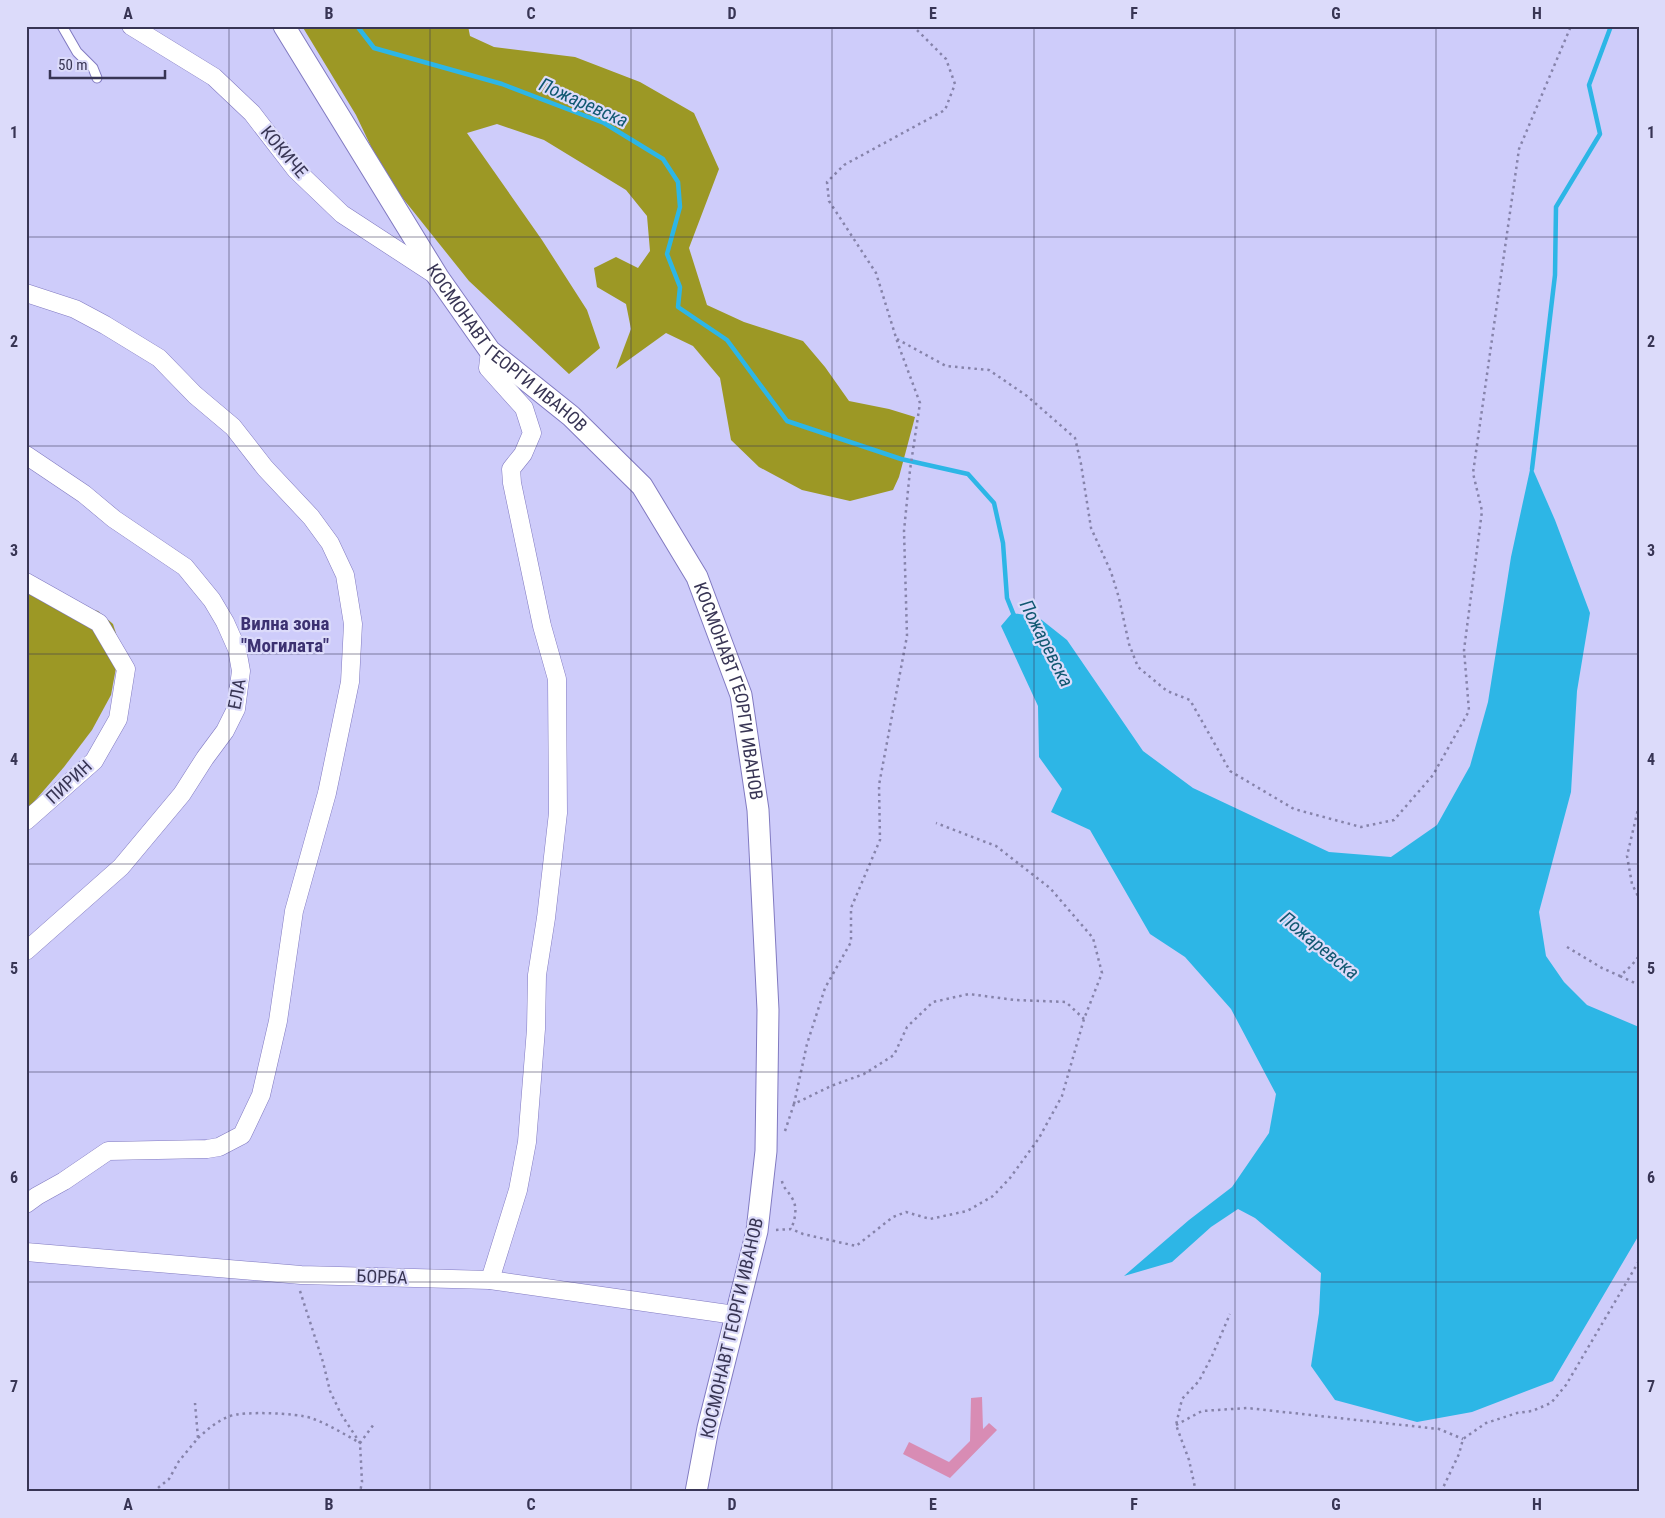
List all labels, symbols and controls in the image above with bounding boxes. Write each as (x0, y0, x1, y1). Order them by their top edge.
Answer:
text: A (123, 4, 133, 23)
text: B (325, 4, 334, 23)
text: C (526, 4, 536, 23)
text: D (727, 4, 737, 23)
text: E (929, 4, 937, 23)
text: F (1130, 4, 1138, 23)
text: G (1331, 4, 1341, 23)
text: H (1532, 4, 1542, 23)
scale bar (50, 48, 165, 80)
text: 50 m (58, 56, 88, 74)
water label: Пожаревска (536, 73, 632, 132)
street label: КОКИЧЕ (257, 121, 312, 182)
text: 1 (10, 123, 18, 142)
text: 1 (1647, 123, 1655, 142)
street label: КОСМОНАВТ ГЕОРГИ ИВАНОВ (423, 260, 592, 436)
text: 2 (10, 332, 18, 351)
text: 2 (1647, 332, 1655, 351)
text: 3 (10, 541, 18, 560)
text: 3 (1647, 541, 1655, 560)
street label: КОСМОНАВТ ГЕОРГИ ИВАНОВ (690, 579, 767, 801)
water label: Пожаревска (1015, 596, 1078, 691)
district label: Вилна зона "Могилата" (241, 612, 330, 657)
street label: ЕЛА (223, 676, 250, 711)
text: 4 (10, 750, 18, 769)
text: 4 (1647, 750, 1655, 769)
street label: ПИРИН (42, 755, 96, 808)
water label: Пожаревска (1276, 907, 1364, 984)
text: 5 (10, 959, 18, 978)
text: 5 (1647, 959, 1655, 978)
text: 6 (10, 1168, 18, 1187)
text: 6 (1647, 1168, 1655, 1187)
street label: КОСМОНАВТ ГЕОРГИ ИВАНОВ (696, 1216, 767, 1440)
street label: БОРБА (356, 1265, 408, 1288)
text: 7 (10, 1377, 18, 1396)
text: 7 (1647, 1377, 1655, 1396)
text: A (123, 1495, 133, 1514)
text: B (325, 1495, 334, 1514)
text: C (526, 1495, 536, 1514)
text: D (727, 1495, 737, 1514)
text: E (929, 1495, 937, 1514)
text: F (1130, 1495, 1138, 1514)
text: G (1331, 1495, 1341, 1514)
text: H (1532, 1495, 1542, 1514)

